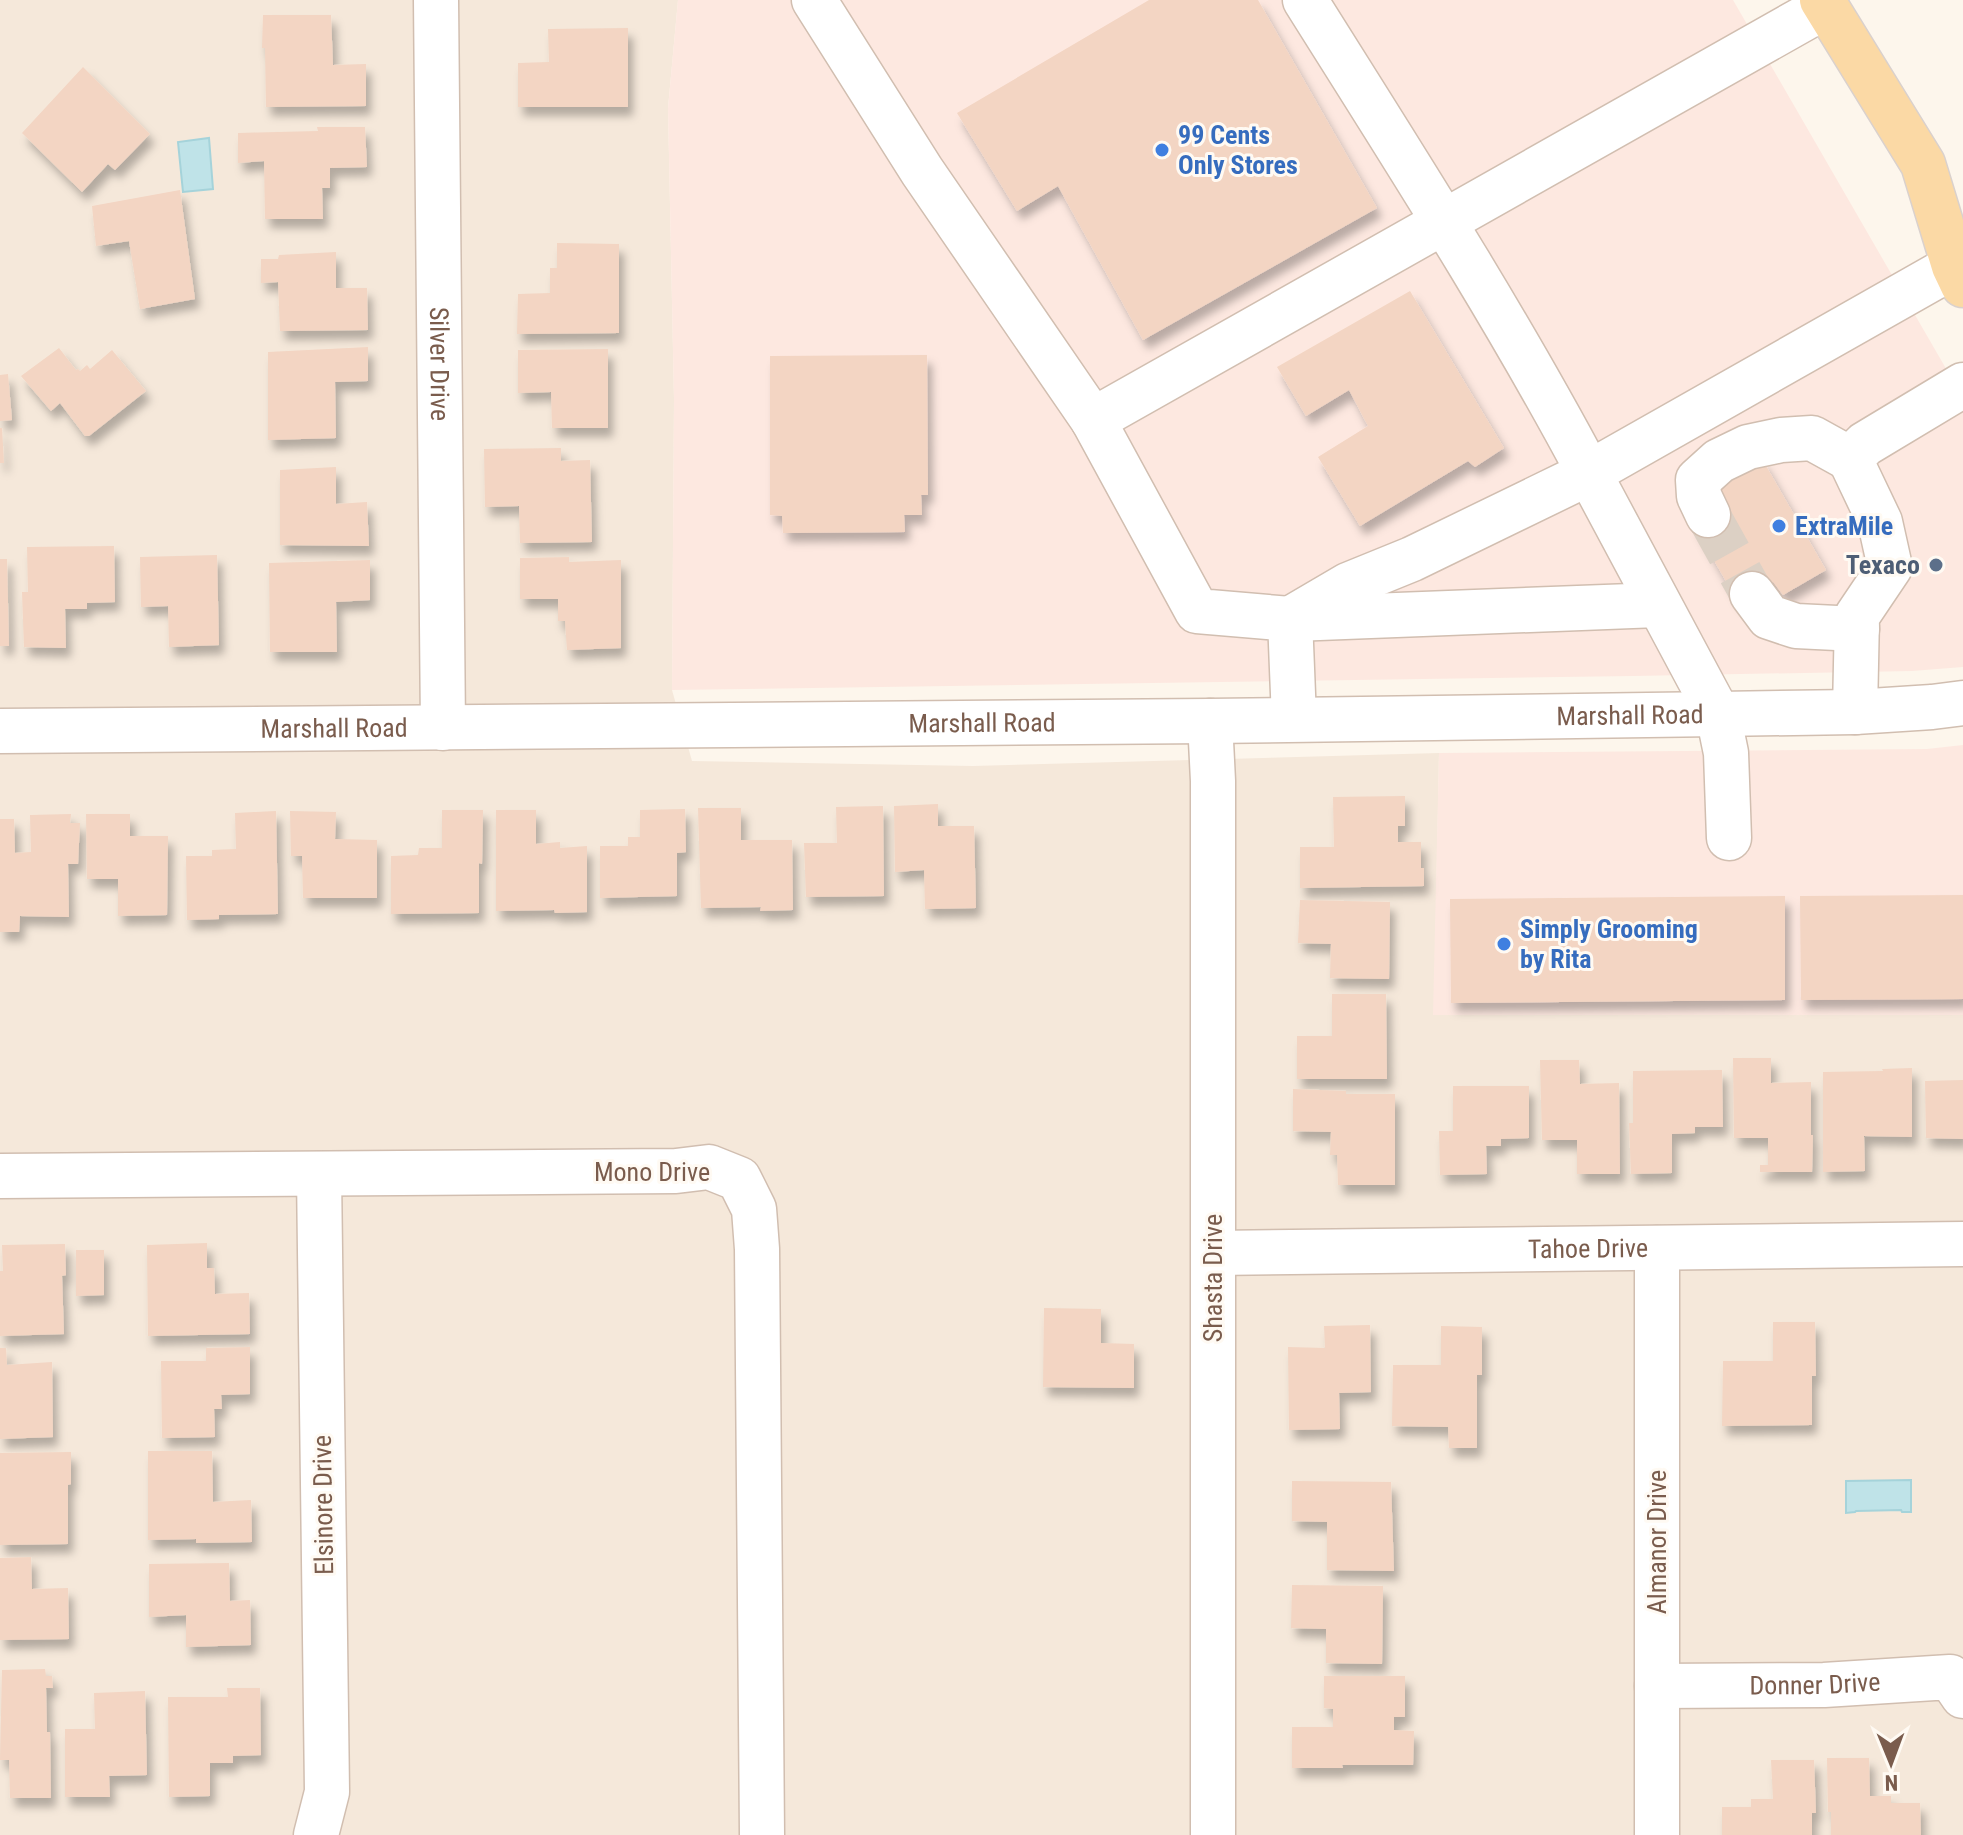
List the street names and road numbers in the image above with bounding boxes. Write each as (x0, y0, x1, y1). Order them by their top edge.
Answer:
street label: Silver Drive (424, 307, 455, 421)
street label: Marshall Road (1556, 699, 1704, 731)
street label: Marshall Road (908, 707, 1056, 738)
street label: Marshall Road (260, 713, 408, 744)
street label: Mono Drive (594, 1157, 710, 1187)
street label: Shasta Drive (1198, 1214, 1228, 1342)
street label: Tahoe Drive (1528, 1233, 1648, 1264)
street label: Elsinore Drive (307, 1435, 339, 1575)
street label: Almanor Drive (1642, 1470, 1672, 1614)
street label: Donner Drive (1749, 1666, 1881, 1700)

